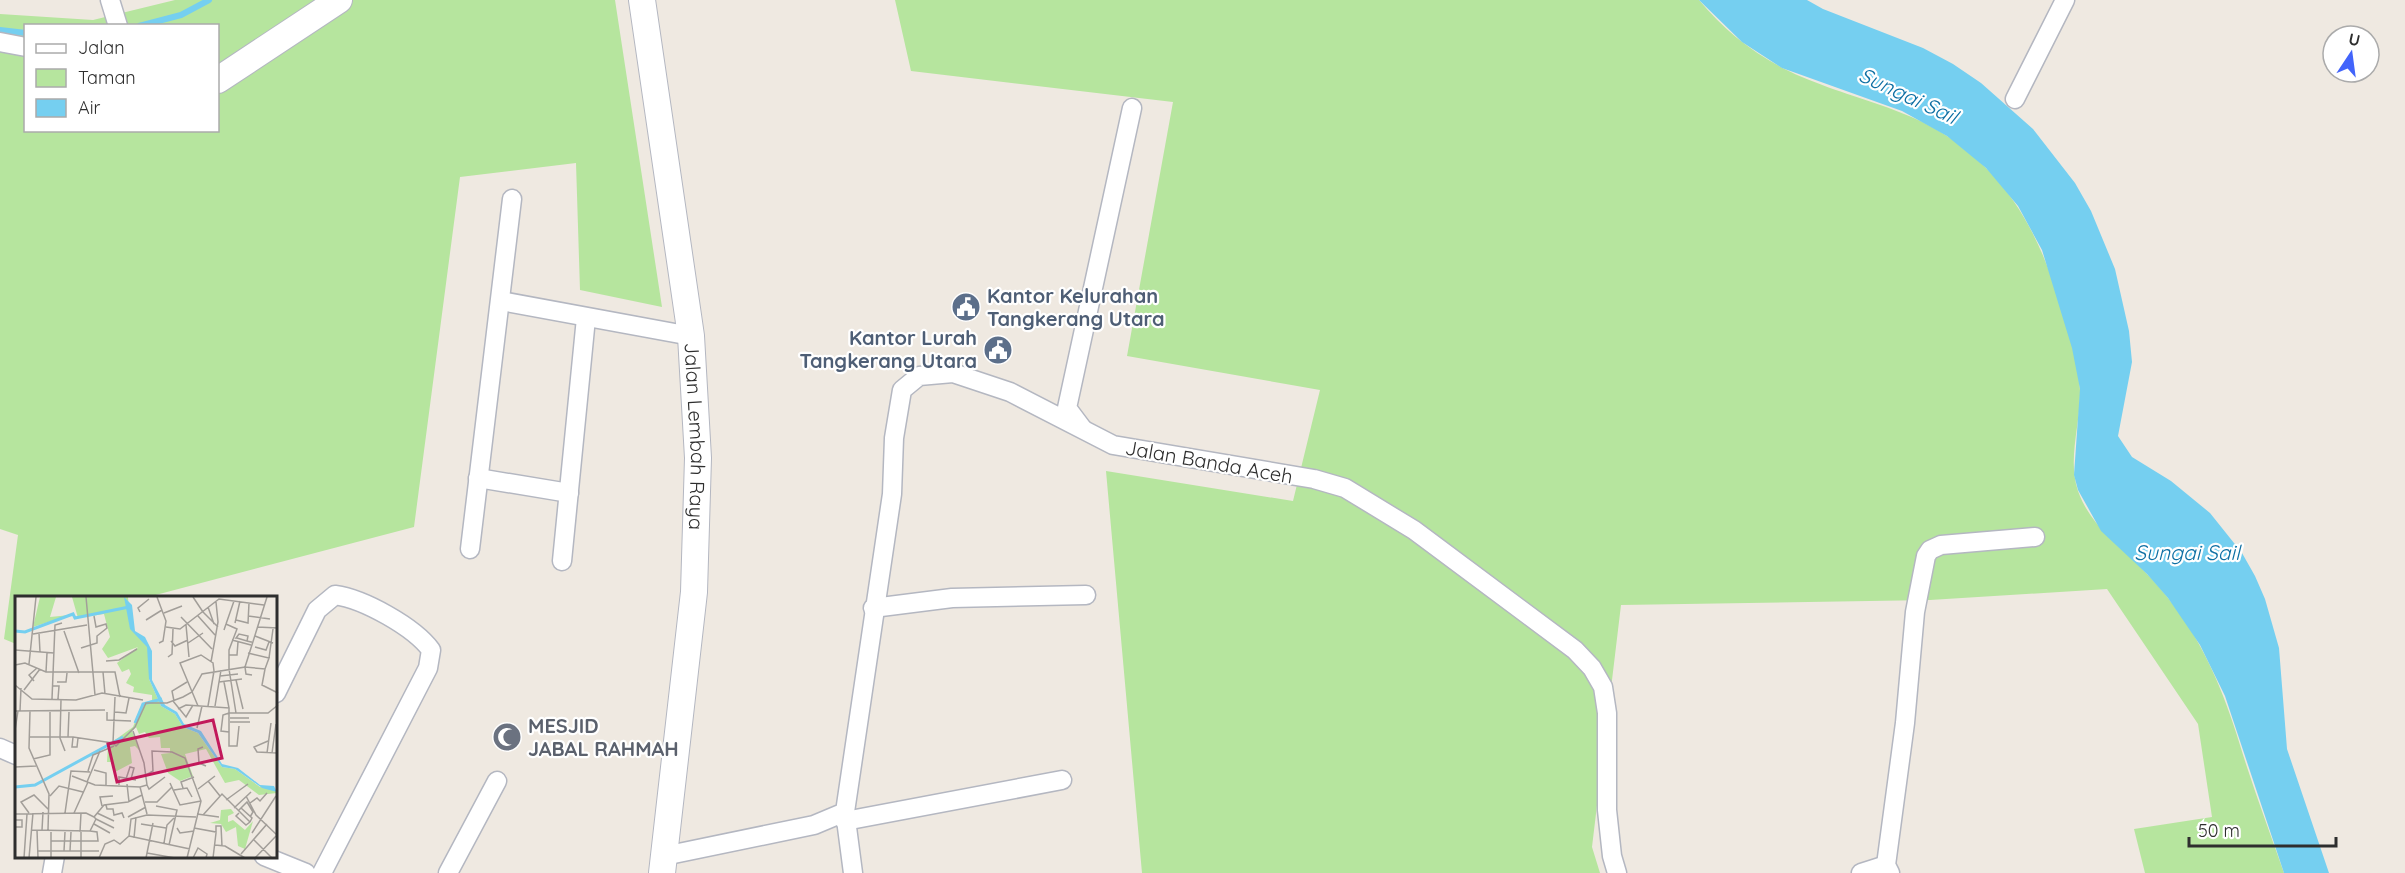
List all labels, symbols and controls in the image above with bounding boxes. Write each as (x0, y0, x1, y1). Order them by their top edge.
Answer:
legend (24, 24, 219, 132)
north arrow (2321, 24, 2381, 84)
text: U (2347, 28, 2362, 50)
text: Jalan (78, 36, 125, 59)
water label: Sungai Sail (1855, 61, 1964, 130)
text: Taman (78, 66, 136, 89)
text: Air (78, 96, 100, 119)
place label: Kantor Kelurahan Tangkerang Utara (987, 283, 1165, 331)
public building icon: Kantor Kelurahan Tangkerang Utara (950, 291, 982, 323)
place label: Kantor Lurah Tangkerang Utara (799, 325, 977, 373)
public building icon: Kantor Lurah Tangkerang Utara (982, 334, 1014, 366)
street label: Jalan Lembah Raya (679, 342, 711, 530)
street label: Jalan Banda Aceh (1123, 434, 1295, 489)
water label: Sungai Sail (2134, 539, 2242, 565)
inset map (15, 596, 278, 858)
place label: MESJID JABAL RAHMAH (528, 713, 679, 761)
mosque icon: MESJID JABAL RAHMAH (491, 721, 523, 753)
scale bar (2189, 810, 2336, 848)
text: 50 m (2198, 819, 2240, 842)

